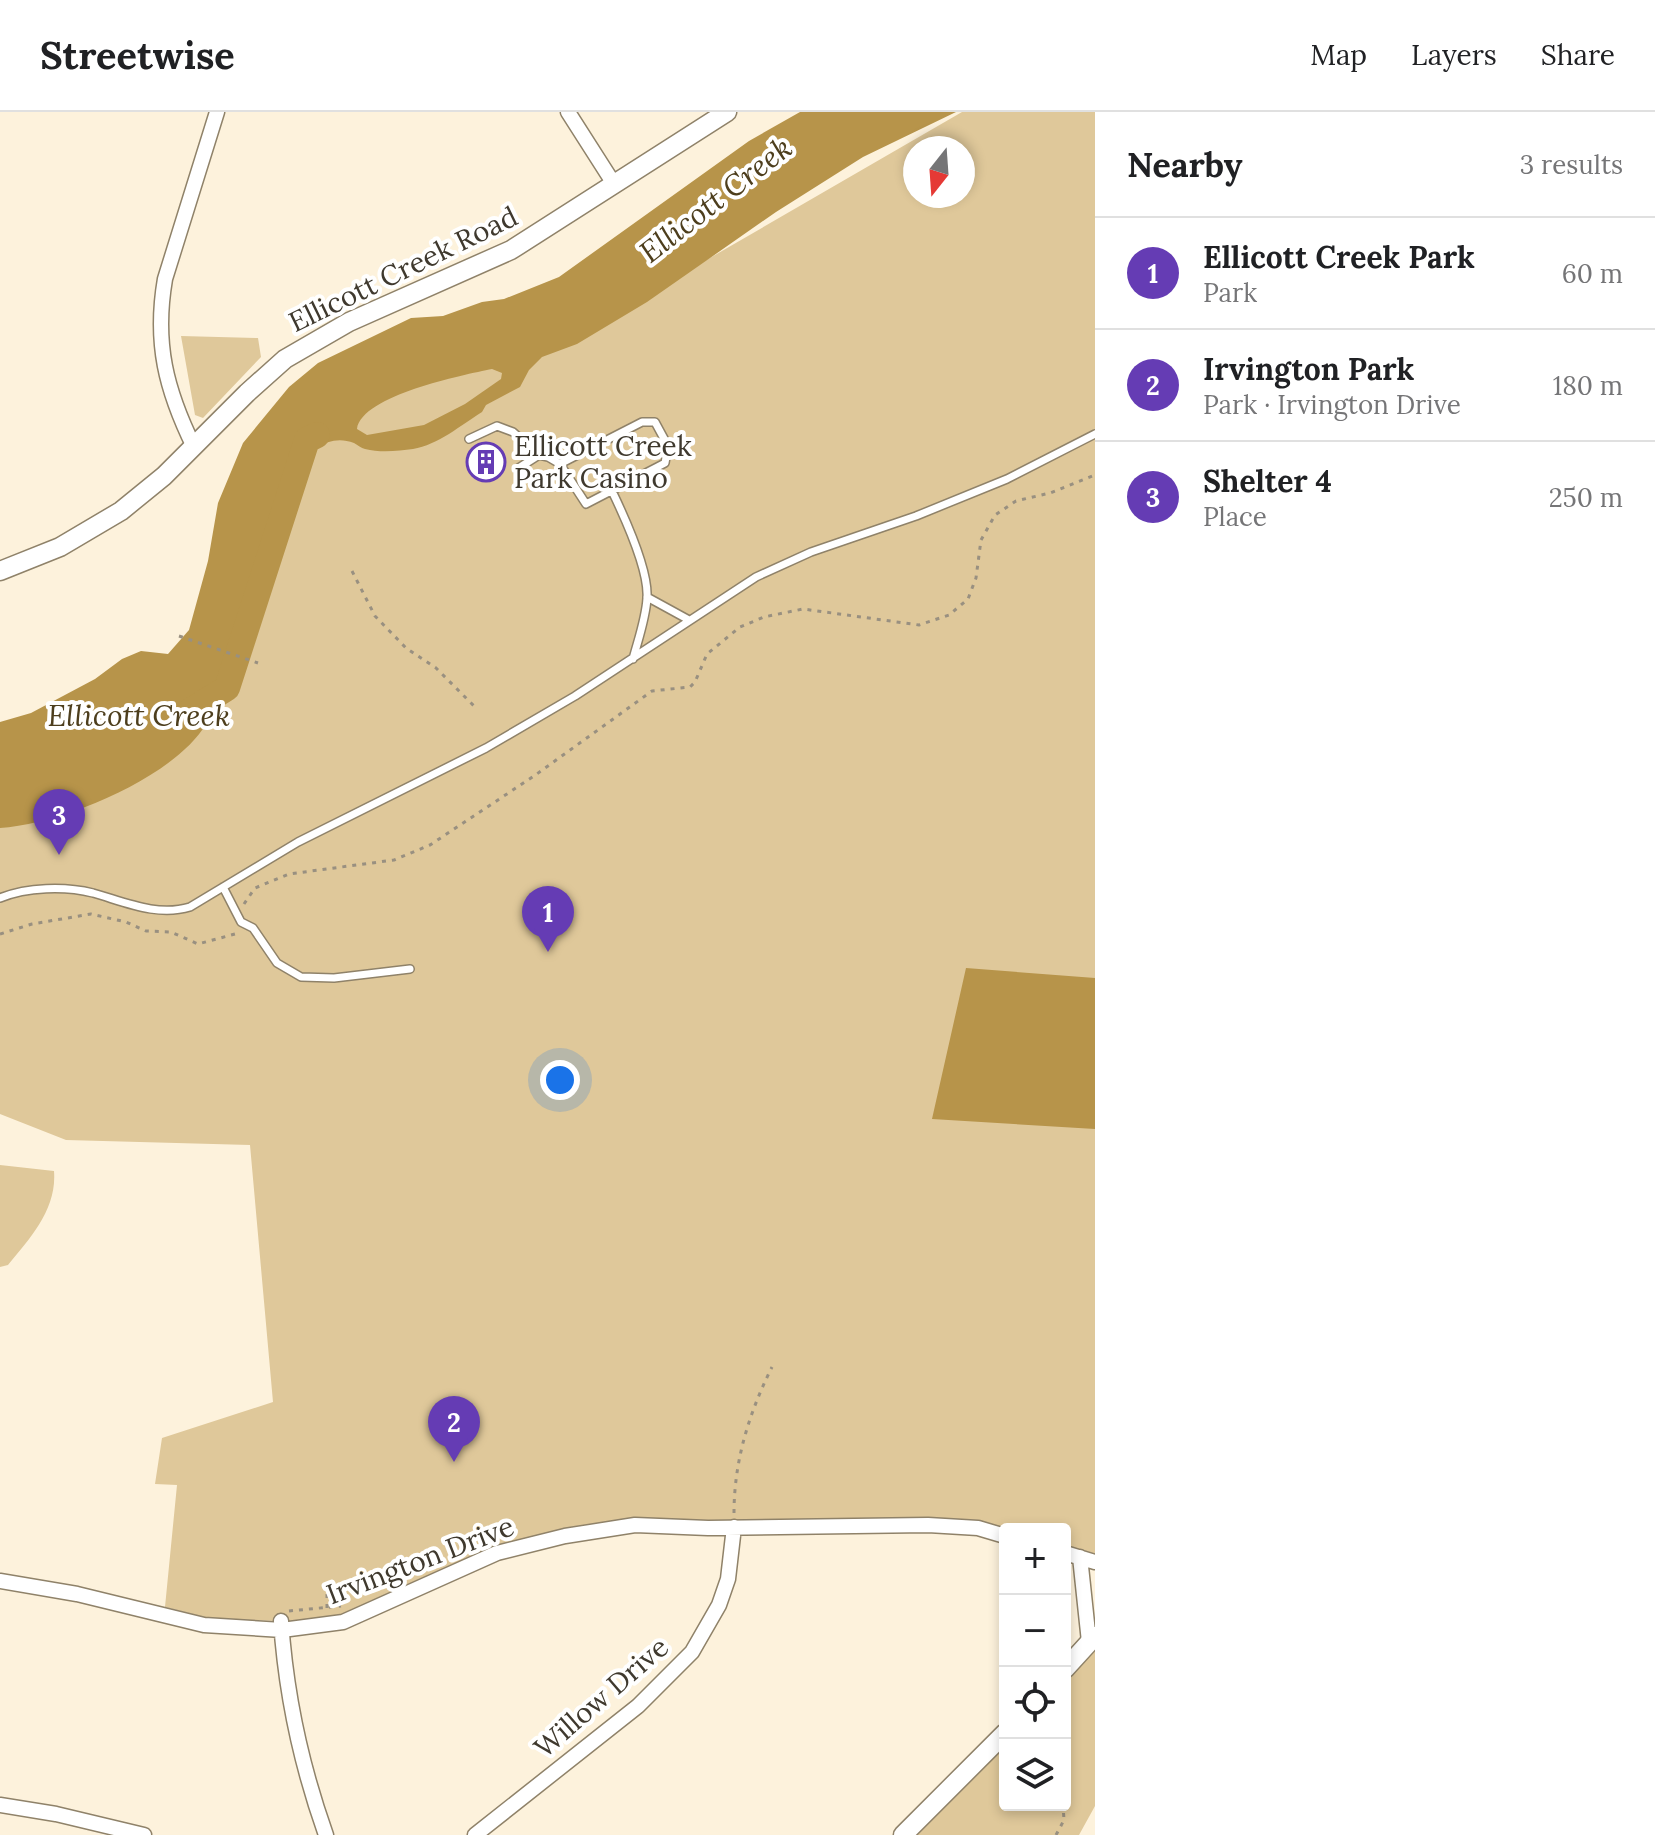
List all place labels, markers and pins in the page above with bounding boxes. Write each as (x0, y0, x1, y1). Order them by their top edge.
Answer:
place label: Ellicott Creek Park Casino (514, 428, 692, 496)
building icon: Ellicott Creek Park Casino (465, 441, 507, 483)
pin: 3 (33, 789, 85, 855)
pin: 1 (522, 886, 574, 952)
pin: 2 (428, 1396, 480, 1462)

